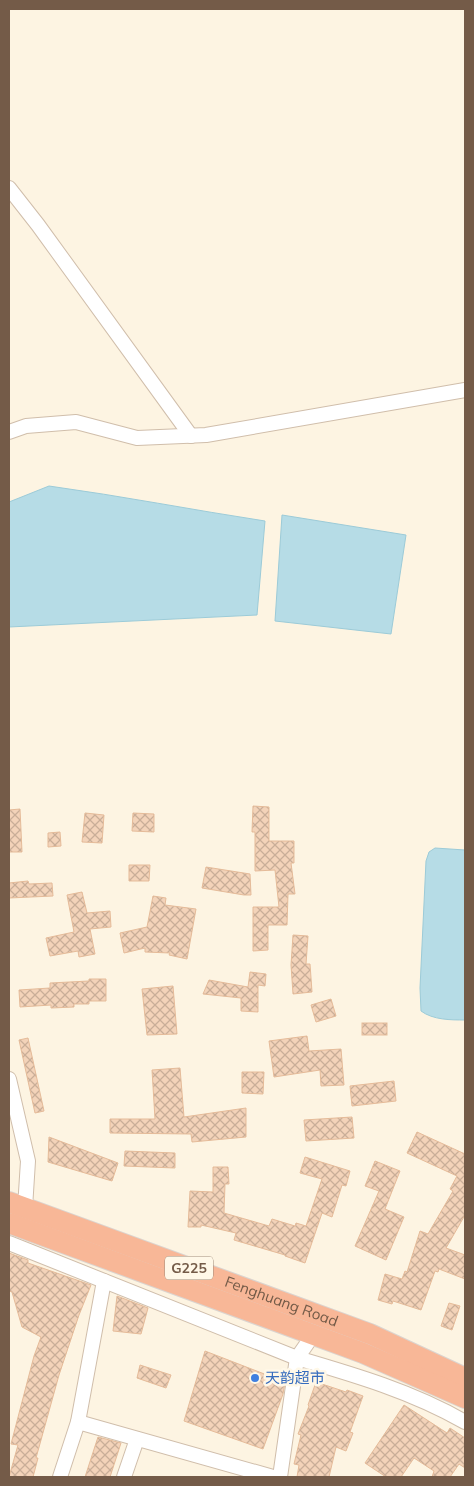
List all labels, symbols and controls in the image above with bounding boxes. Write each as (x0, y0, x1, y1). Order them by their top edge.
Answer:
road number: G225 (165, 1256, 213, 1280)
street label: Fenghuang Road (222, 1272, 341, 1331)
place label: 天韵超市 (265, 1368, 325, 1387)
marker: 天韵超市 (249, 1372, 261, 1384)

